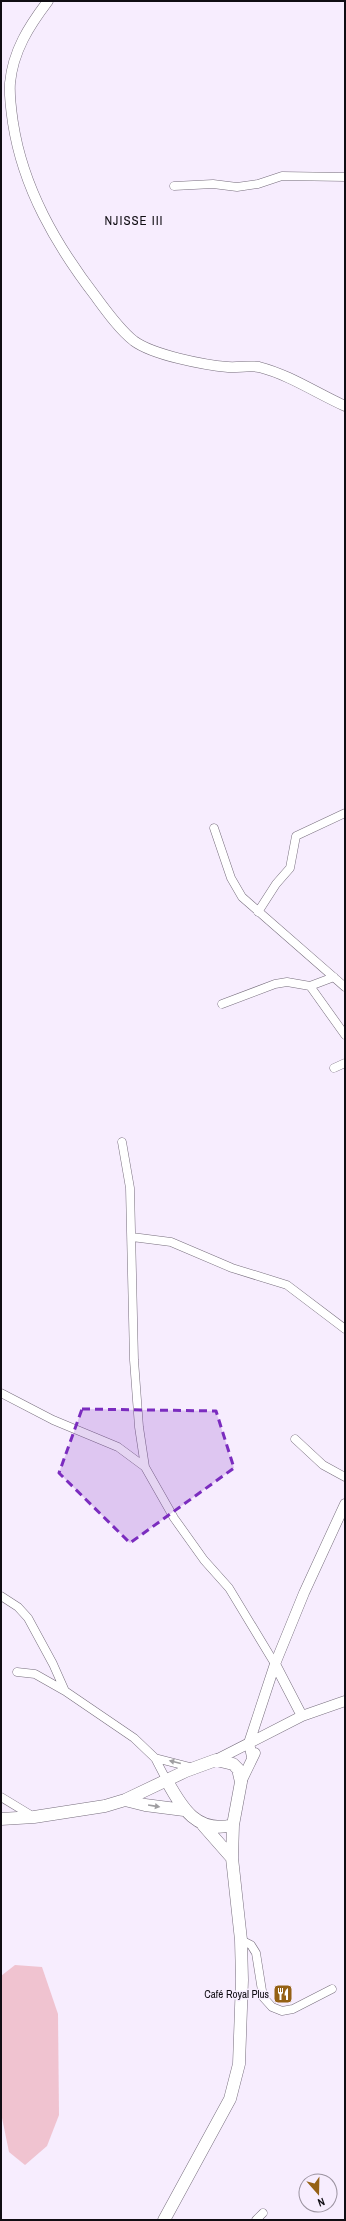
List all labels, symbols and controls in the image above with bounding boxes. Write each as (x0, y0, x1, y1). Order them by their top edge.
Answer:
district label: NJISSE III (104, 212, 164, 229)
one-way arrow (168, 1759, 181, 1765)
one-way arrow (148, 1803, 160, 1809)
restaurant icon: Café Royal Plus (272, 1983, 294, 2005)
place label: Café Royal Plus (204, 1987, 269, 2001)
north arrow (298, 2173, 338, 2213)
text: N (316, 2195, 327, 2210)

